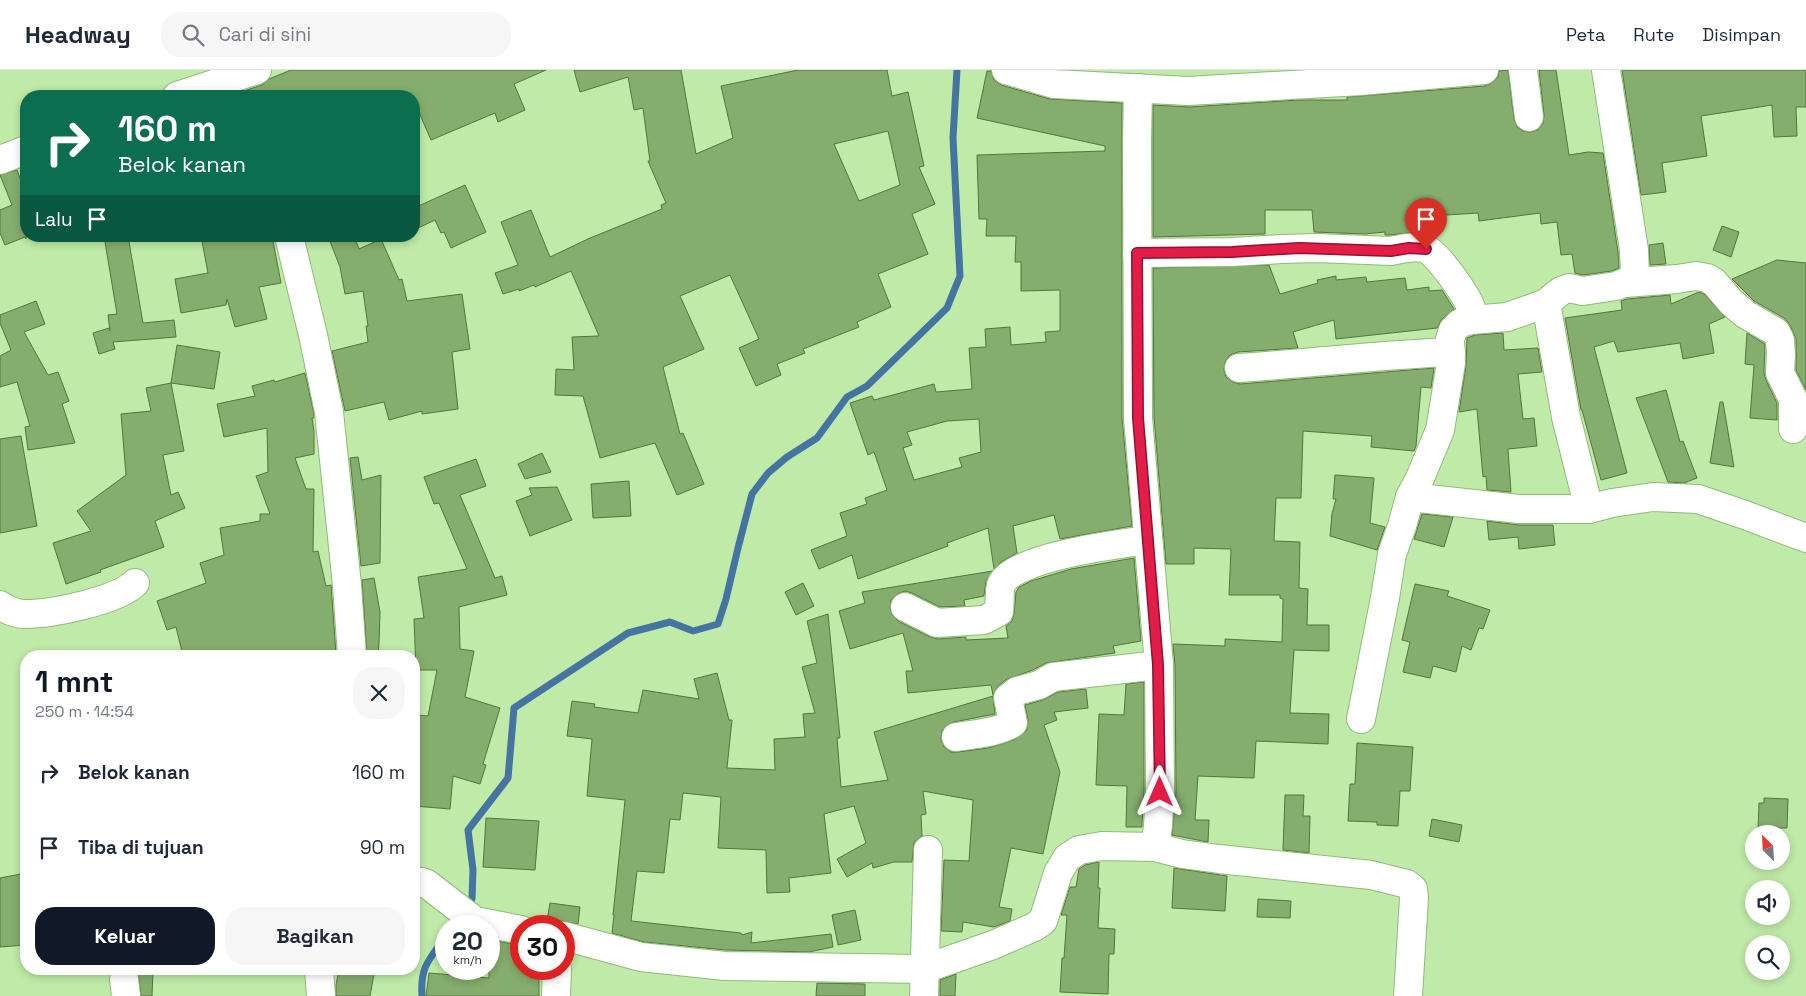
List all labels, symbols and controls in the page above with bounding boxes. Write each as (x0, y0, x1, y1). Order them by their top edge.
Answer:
search box (161, 12, 511, 57)
text: Headway (25, 19, 131, 50)
icon: search (179, 21, 207, 49)
text: Cari di sini (219, 22, 311, 47)
text: Peta (1566, 23, 1605, 46)
text: Rute (1633, 23, 1674, 46)
text: Disimpan (1702, 23, 1781, 46)
text: 160 m (118, 107, 217, 151)
icon: right (35, 110, 100, 175)
text: Belok kanan (118, 150, 246, 178)
pin (1405, 198, 1447, 249)
icon: arrive (83, 205, 111, 233)
icon: arrive (1412, 205, 1440, 233)
text: Lalu (35, 207, 73, 232)
text: 1 mnt (35, 662, 114, 701)
button: close (353, 667, 405, 719)
text: 250 m · 14:54 (35, 701, 134, 722)
icon: right (35, 759, 63, 787)
text: Belok kanan (78, 760, 190, 785)
text: 160 m (352, 760, 405, 785)
position arrow (1133, 765, 1185, 817)
north arrow (1745, 825, 1790, 870)
map controls (1745, 825, 1790, 980)
icon: arrive (35, 834, 63, 862)
text: Tiba di tujuan (78, 835, 204, 860)
text: 90 m (360, 835, 405, 860)
button: sound (1745, 880, 1790, 925)
button: Keluar (35, 907, 215, 965)
button: Bagikan (225, 907, 405, 965)
speed limit sign: 30 (510, 915, 575, 980)
text: 20 (452, 925, 483, 957)
button: search (1745, 935, 1790, 980)
text: km/h (453, 952, 482, 968)

